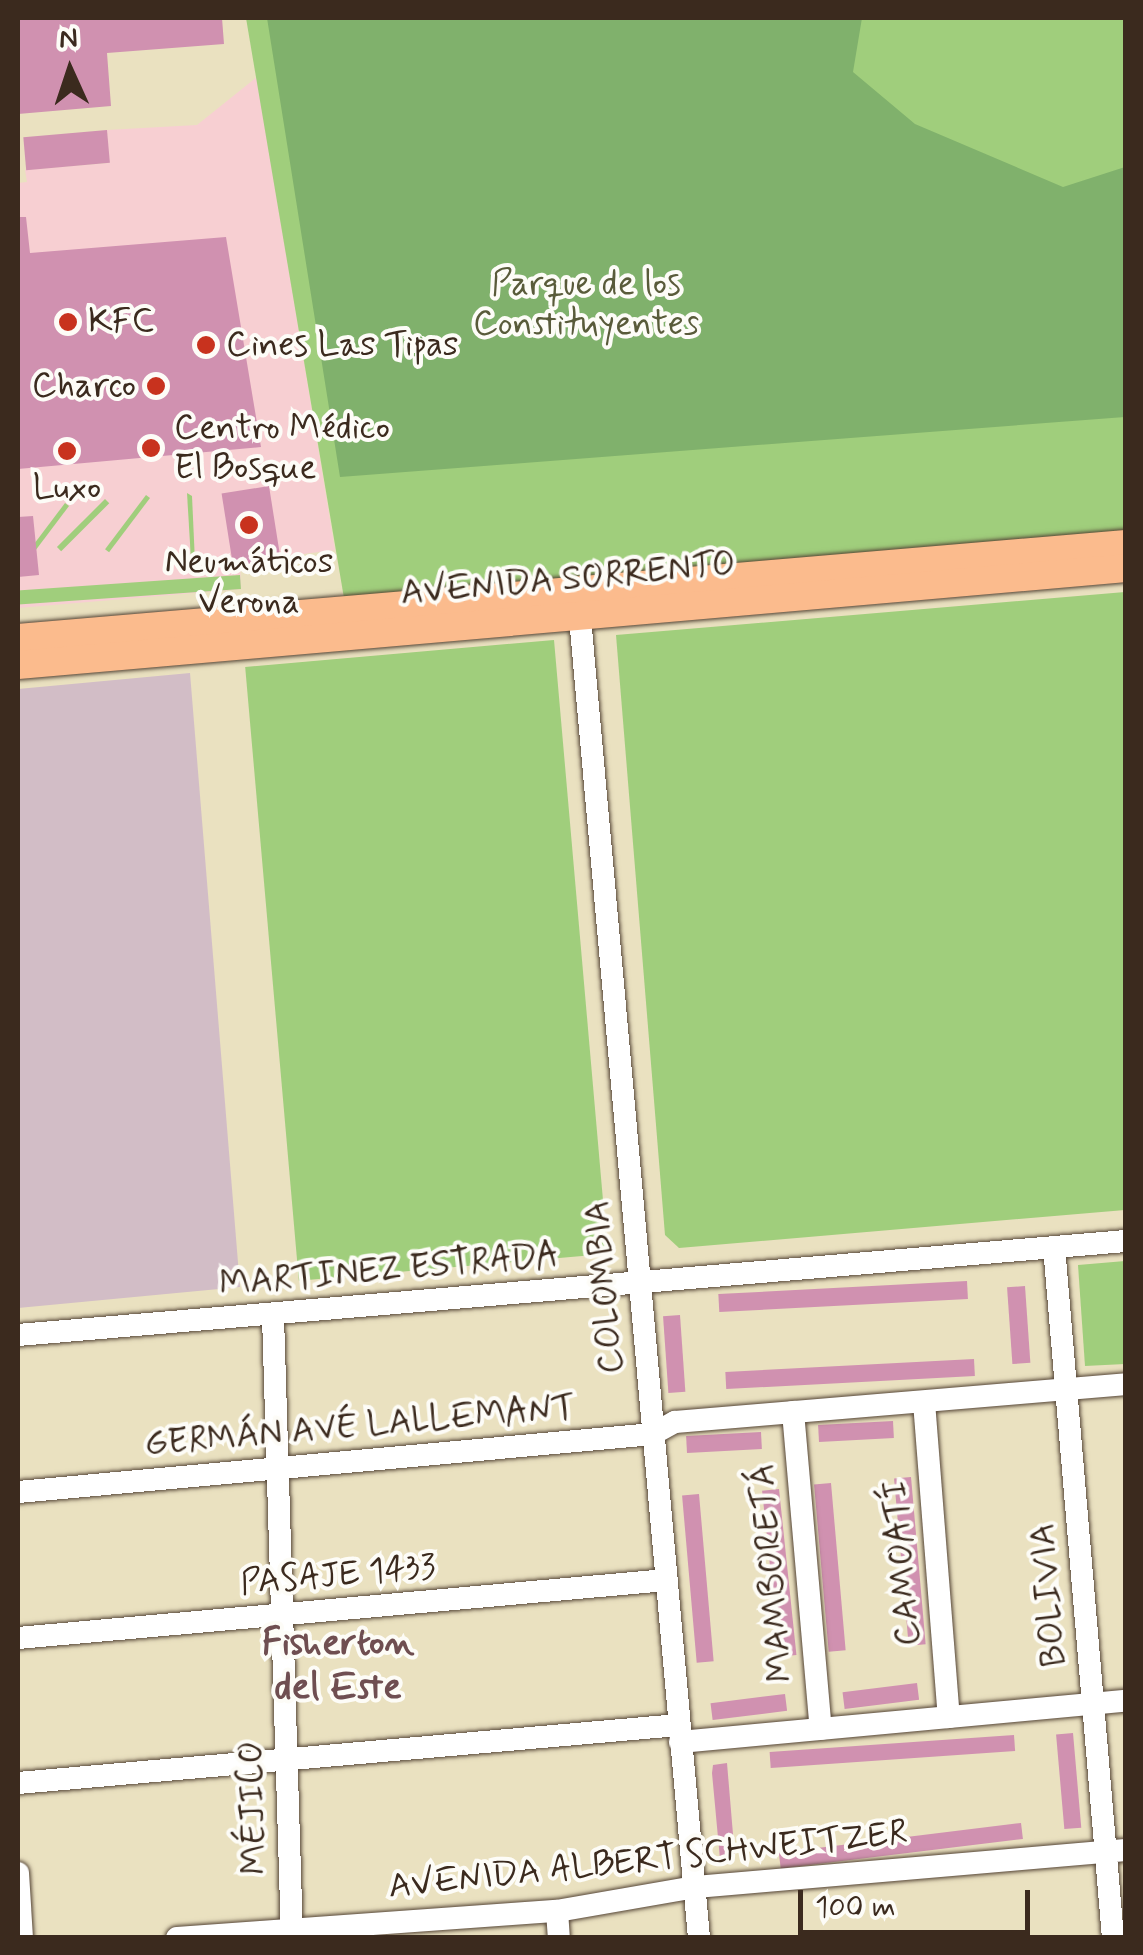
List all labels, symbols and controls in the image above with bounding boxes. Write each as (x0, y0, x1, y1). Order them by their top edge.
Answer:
north arrow (20, 20, 120, 120)
text: N (58, 21, 79, 59)
park label: Parque de los Constituyentes (473, 263, 699, 345)
place label: KFC (88, 301, 154, 343)
marker: KFC (57, 311, 79, 333)
place label: Cines Las Tipas (226, 324, 451, 366)
marker: Cines Las Tipas (195, 334, 217, 356)
place label: Charco (32, 365, 136, 407)
marker: Charco (145, 375, 167, 397)
place label: Centro Médico El Bosque (174, 407, 390, 489)
marker: Centro Médico El Bosque (138, 435, 164, 461)
marker: Luxo (56, 440, 78, 462)
place label: Luxo (33, 467, 101, 509)
marker: Neumáticos Verona (238, 514, 260, 536)
place label: Neumáticos Verona (165, 541, 333, 623)
street label: AVENIDA SORRENTO (397, 543, 739, 615)
street label: COLOMBIA (577, 1199, 633, 1375)
street label: MARTINEZ ESTRADA (216, 1234, 562, 1306)
street label: GERMÁN AVÉ LALLEMANT (143, 1386, 577, 1466)
street label: MAMBORETÁ (742, 1462, 802, 1684)
street label: CAMOATÍ (874, 1478, 930, 1648)
street label: BOLIVIA (1022, 1521, 1076, 1669)
street label: PASAJE 1433 (239, 1546, 437, 1604)
district label: Fisherton del Este (262, 1621, 414, 1710)
street label: MÉJICO (230, 1740, 276, 1876)
street label: AVENIDA ALBERT SCHWEITZER (382, 1811, 914, 1909)
scale bar (803, 1870, 1036, 1932)
text: 100 m (815, 1888, 896, 1927)

